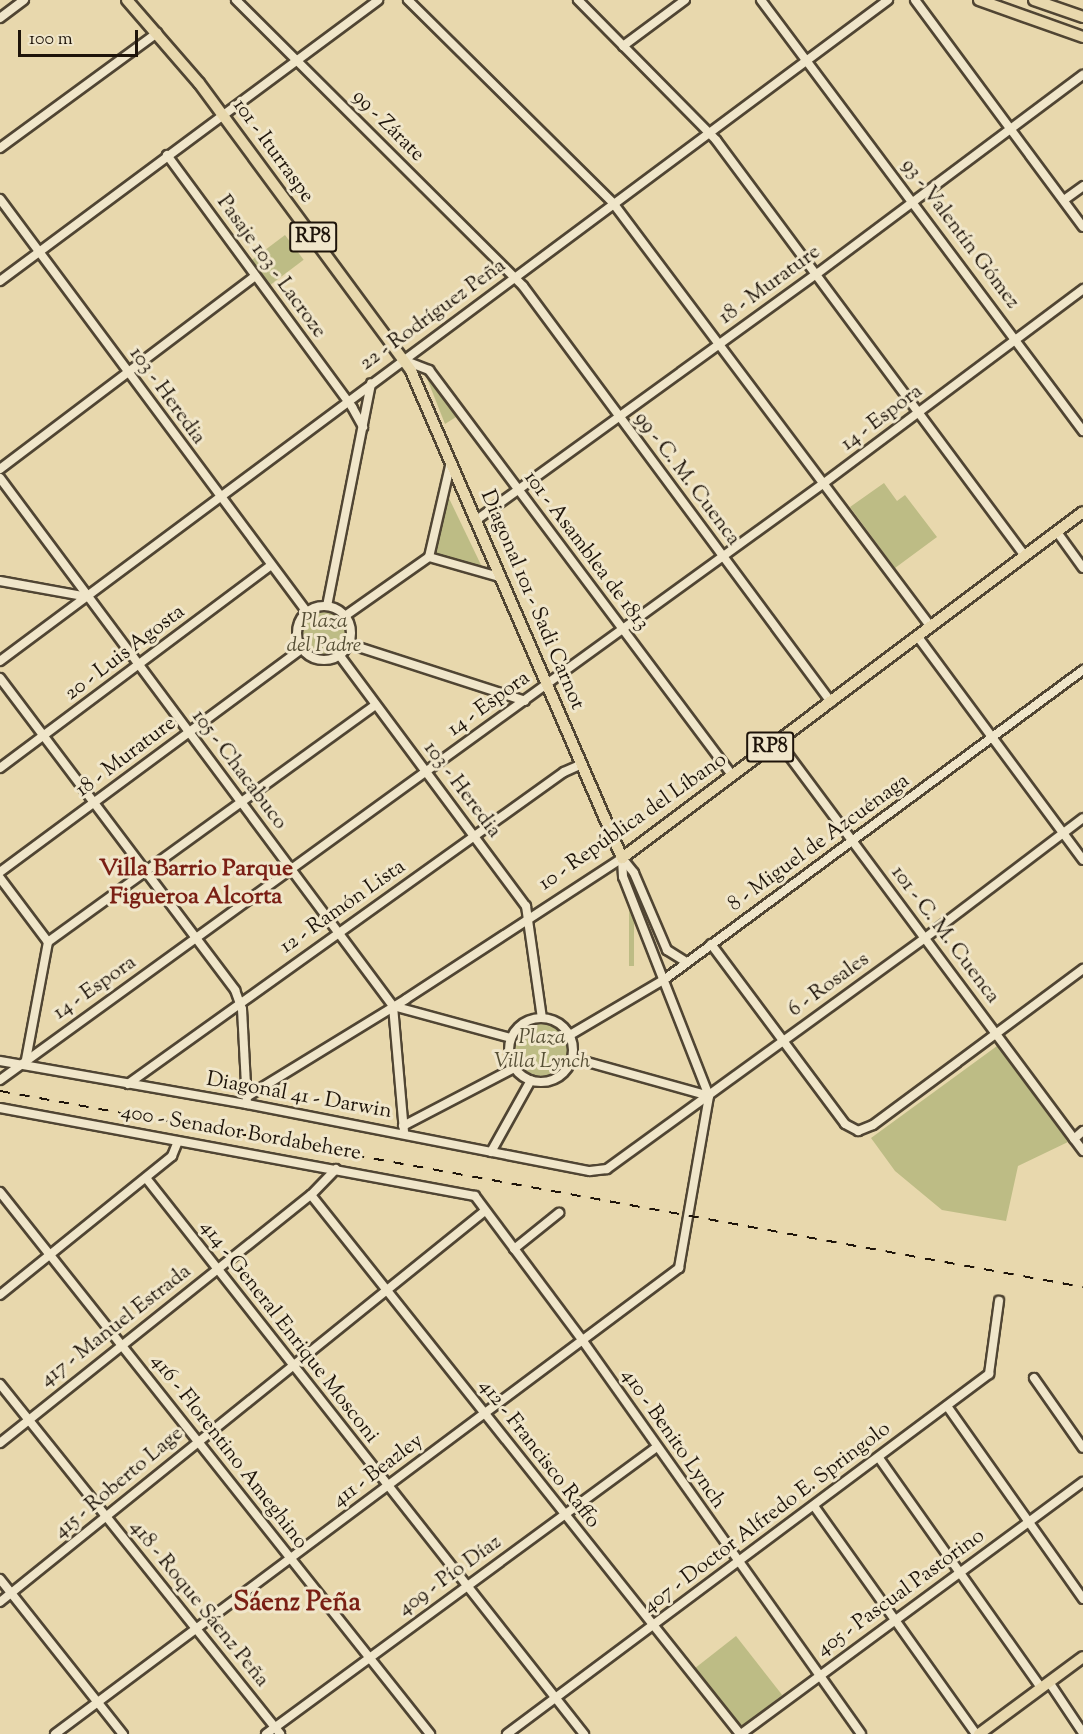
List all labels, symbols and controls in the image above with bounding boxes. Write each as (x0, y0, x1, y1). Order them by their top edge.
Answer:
scale bar (21, 18, 141, 56)
text: 100 m (29, 27, 73, 53)
street label: 99 - Zárate (347, 85, 429, 167)
street label: 101 - Iturraspe (227, 94, 319, 208)
street label: 93 - Valentín Gómez (895, 154, 1025, 314)
street label: Pasaje 103 - Lacroze (211, 191, 331, 343)
road number: RP8 (289, 220, 337, 254)
street label: 18 - Murature (714, 240, 826, 330)
street label: 22 - Rodríguez Peña (355, 254, 511, 376)
street label: 103 - Heredia (123, 342, 211, 450)
street label: 14 - Espora (836, 379, 928, 457)
street label: 99 - C. M. Cuenca (628, 407, 746, 551)
street label: 101 - Asamblea de 1813 (518, 466, 654, 636)
street label: Diagonal 101 - Sadi Carnot (474, 486, 590, 714)
street label: 20 - Luis Agosta (60, 600, 190, 706)
park label: Plaza del Padre (287, 609, 361, 659)
street label: 14 - Espora (443, 666, 535, 742)
street label: 105 - Chacabuco (186, 705, 292, 835)
street label: 18 - Murature (71, 711, 181, 803)
road number: RP8 (746, 730, 794, 764)
street label: 103 - Heredia (418, 737, 506, 843)
street label: 10 - República del Líbano (534, 748, 732, 896)
street label: 8 - Miguel de Azcuénaga (723, 769, 915, 917)
street label: 12 - Ramón Lista (276, 854, 410, 960)
district label: Villa Barrio Parque Figueroa Alcorta (99, 856, 293, 912)
street label: 101 - C. M. Cuenca (885, 861, 1005, 1009)
street label: 6 - Rosales (784, 947, 874, 1023)
street label: 14 - Espora (49, 950, 141, 1026)
park label: Plaza Villa Lynch (494, 1025, 590, 1075)
street label: Diagonal 41 - Darwin (204, 1067, 394, 1125)
street label: 400 - Senador Bordabehere (119, 1099, 363, 1167)
street label: 414 - General Enrique Mosconi (194, 1216, 384, 1448)
street label: 417 - Manuel Estrada (36, 1259, 196, 1393)
street label: 416 - Florentino Ameghino (145, 1350, 313, 1554)
street label: 410 - Benito Lynch (615, 1364, 731, 1514)
street label: 412 - Francisco Raffo (473, 1374, 605, 1534)
street label: 407 - Doctor Alfredo E. Springolo (638, 1417, 896, 1619)
street label: 415 - Roberto Lage (49, 1422, 189, 1544)
street label: 411 - Beazley (328, 1429, 428, 1513)
street label: 418 - Roque Sáenz Peña (124, 1515, 274, 1693)
street label: 405 - Pascual Pastorino (812, 1524, 990, 1662)
street label: 409 - Pío Díaz (393, 1530, 507, 1622)
district label: Sáenz Peña (233, 1588, 361, 1620)

